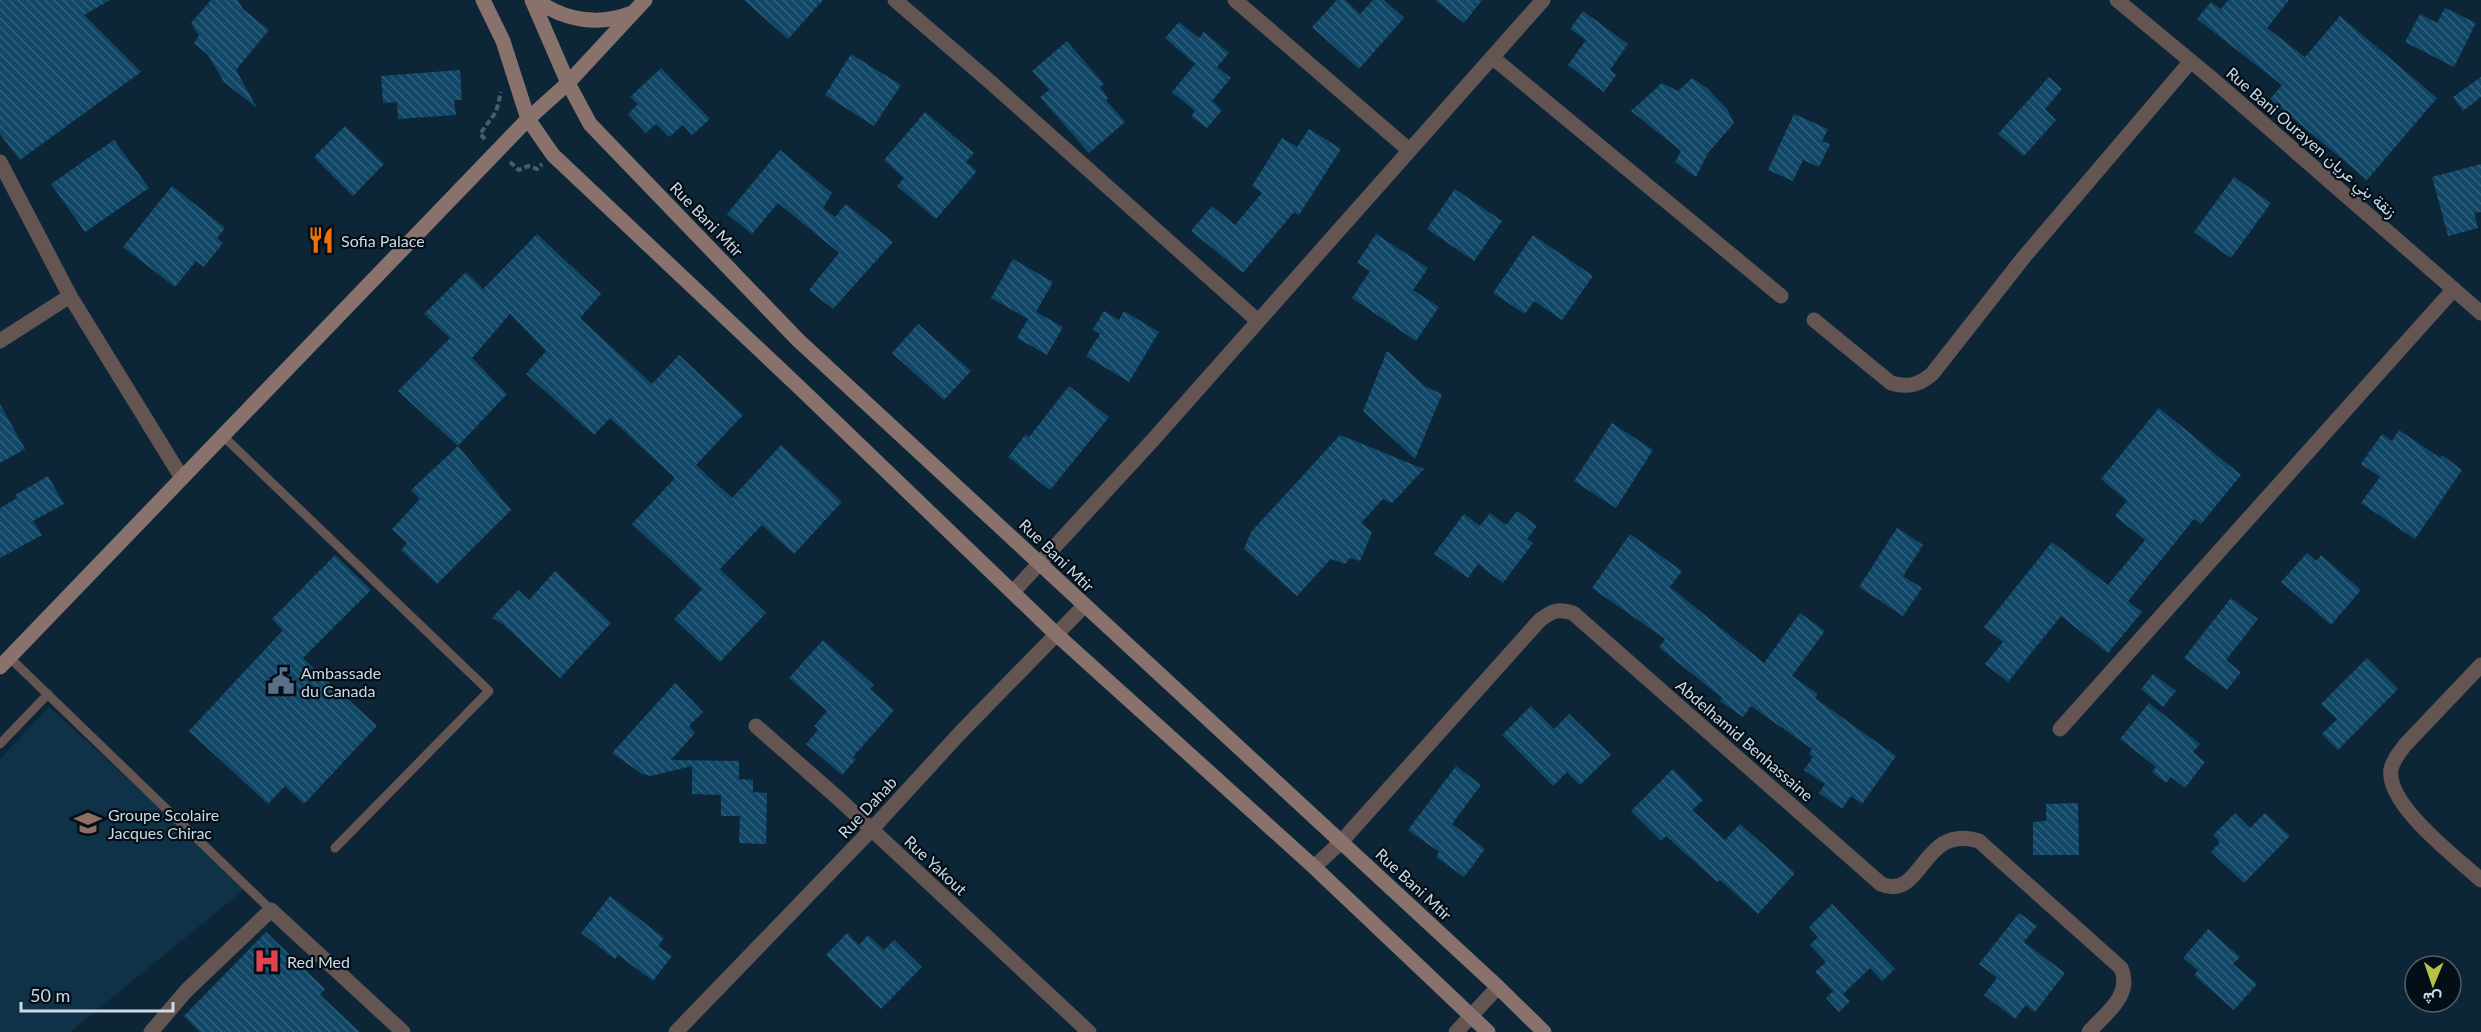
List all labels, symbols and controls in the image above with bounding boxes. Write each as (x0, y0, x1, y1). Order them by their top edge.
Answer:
street label: Rue Bani Ourayen زنقة بني عريان (2220, 63, 2401, 225)
street label: Rue Bani Mtir (667, 178, 747, 260)
restaurant icon: Sofia Palace (306, 225, 336, 255)
place label: Sofia Palace (341, 231, 425, 250)
street label: Rue Bani Mtir (1016, 515, 1098, 595)
place label: Ambassade du Canada (301, 663, 381, 700)
public building icon: Ambassade du Canada (266, 666, 296, 696)
street label: Abdelhamid Benhassaine (1673, 675, 1817, 805)
street label: Rue Dahab (834, 772, 900, 842)
place label: Groupe Scolaire Jacques Chirac (108, 805, 219, 842)
school or university icon: Groupe Scolaire Jacques Chirac (73, 808, 103, 838)
street label: Rue Yakout (901, 831, 971, 899)
street label: Rue Bani Mtir (1372, 844, 1456, 924)
hospital icon: Red Med (252, 946, 282, 976)
place label: Red Med (287, 952, 350, 971)
north arrow (2403, 954, 2463, 1014)
scale bar (21, 975, 172, 1013)
text: 50 m (30, 984, 70, 1006)
text: ش (2423, 989, 2442, 1009)

